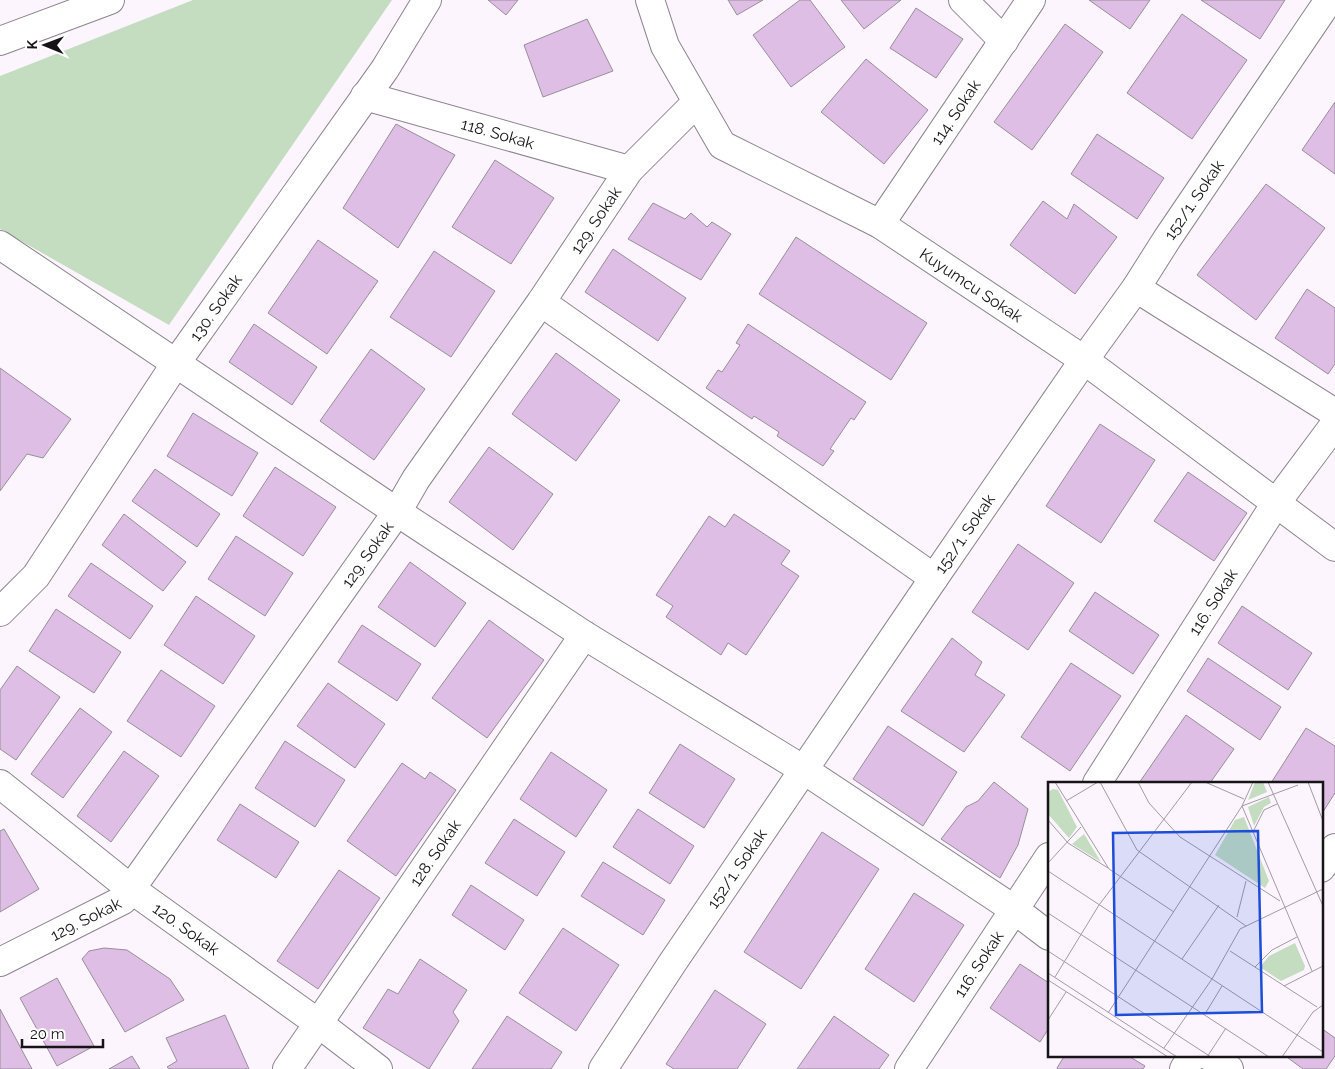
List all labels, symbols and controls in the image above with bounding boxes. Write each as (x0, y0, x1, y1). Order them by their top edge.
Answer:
north arrow (20, 20, 70, 70)
text: K (24, 39, 40, 50)
street label: 114. Sokak (927, 75, 984, 148)
street label: 118. Sokak (459, 114, 537, 153)
street label: 152/1. Sokak (1160, 156, 1228, 243)
street label: 129. Sokak (566, 182, 625, 257)
street label: Kuyumcu Sokak (916, 244, 1027, 326)
street label: 130. Sokak (185, 270, 246, 344)
street label: 152/1. Sokak (931, 490, 999, 577)
street label: 129. Sokak (337, 517, 397, 591)
street label: 116. Sokak (1184, 565, 1241, 639)
inset map (1048, 782, 1322, 1056)
street label: 128. Sokak (405, 815, 465, 890)
street label: 152/1. Sokak (703, 825, 771, 912)
street label: 129. Sokak (47, 893, 125, 945)
street label: 120. Sokak (150, 899, 224, 959)
street label: 116. Sokak (950, 927, 1007, 1001)
scale bar (22, 1016, 104, 1048)
text: 20 m (30, 1025, 65, 1043)

